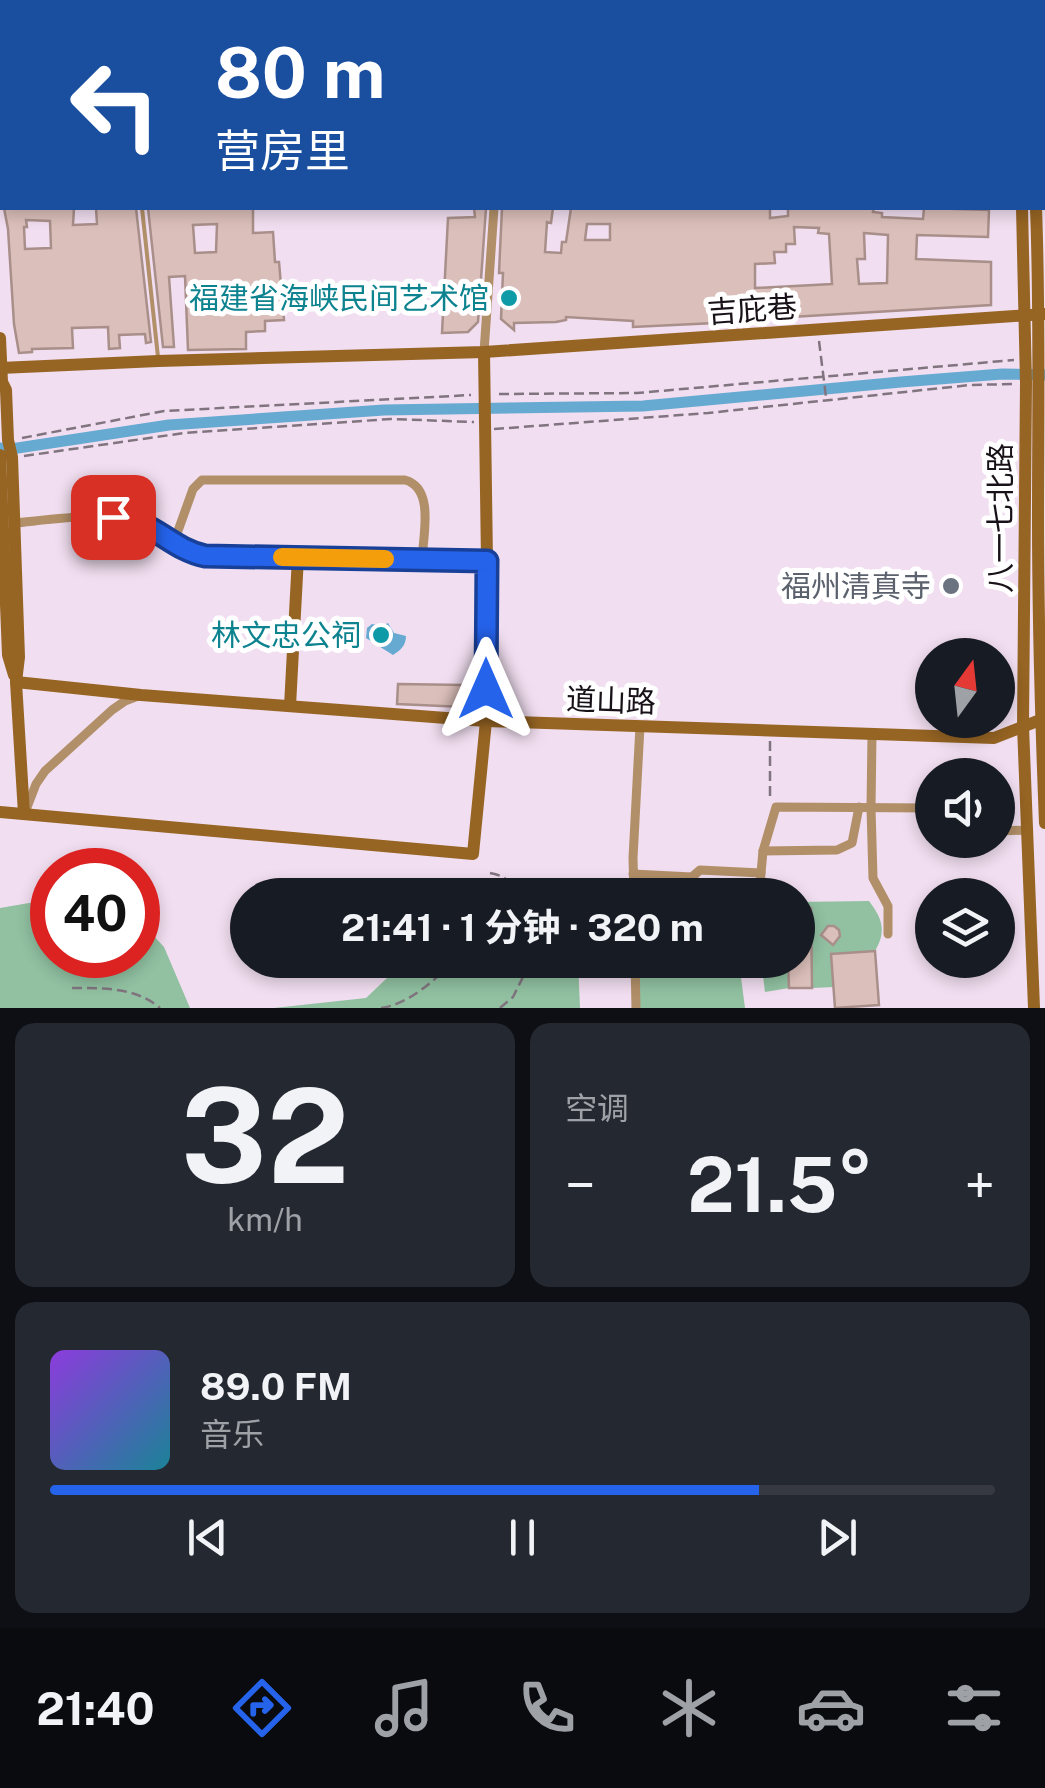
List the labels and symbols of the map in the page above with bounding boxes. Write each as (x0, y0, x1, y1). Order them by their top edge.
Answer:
place label: 福建省海峡民间艺术馆 (189, 280, 489, 316)
marker: 福建省海峡民间艺术馆 (498, 287, 520, 309)
street label: 吉庇巷 (706, 288, 798, 330)
street label: 八一七北路 (982, 443, 1018, 593)
pin (71, 475, 156, 560)
place label: 福州清真寺 (781, 568, 931, 604)
marker: 福州清真寺 (940, 575, 962, 597)
place label: 林文忠公祠 (211, 617, 361, 653)
marker: 林文忠公祠 (370, 624, 392, 646)
position arrow (434, 637, 538, 741)
north arrow (915, 638, 1015, 738)
street label: 道山路 (565, 680, 657, 720)
speed limit sign: 40 (30, 848, 160, 978)

